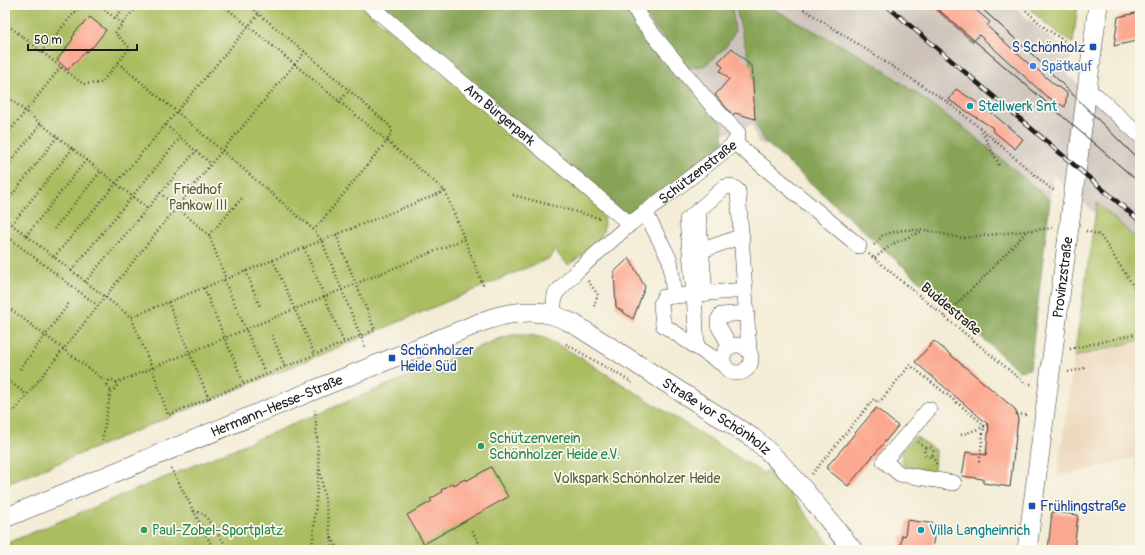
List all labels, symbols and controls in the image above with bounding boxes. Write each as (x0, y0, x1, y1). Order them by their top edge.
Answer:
scale bar (28, 26, 137, 52)
text: 50 m (34, 33, 62, 48)
place label: S Schönholz (1012, 39, 1085, 56)
marker: S Schönholz (1088, 42, 1098, 52)
place label: Spätkauf (1041, 58, 1093, 75)
marker: Spätkauf (1028, 61, 1038, 71)
street label: Am Bürgerpark (461, 80, 539, 149)
place label: Stellwerk Snt (978, 98, 1058, 115)
marker: Stellwerk Snt (965, 101, 975, 111)
street label: Schützenstraße (655, 136, 740, 207)
park label: Friedhof Pankow III (169, 181, 227, 214)
street label: Provinzstraße (1049, 236, 1076, 319)
street label: Buddestraße (917, 279, 985, 339)
place label: Schönholzer Heide Süd (400, 342, 474, 375)
marker: Schönholzer Heide Süd (387, 353, 397, 363)
street label: Hermann-Hesse-Straße (208, 371, 345, 440)
street label: Straße vor Schönholz (659, 374, 775, 458)
place label: Schützenverein Schönholzer Heide e.V. (489, 430, 620, 463)
marker: Schützenverein Schönholzer Heide e.V. (476, 441, 486, 451)
park label: Volkspark Schönholzer Heide (554, 470, 721, 487)
place label: Frühlingstraße (1040, 498, 1126, 515)
marker: Frühlingstraße (1027, 501, 1037, 511)
place label: Paul-Zobel-Sportplatz (152, 522, 283, 539)
place label: Villa Langheinrich (929, 522, 1030, 539)
marker: Paul-Zobel-Sportplatz (139, 525, 149, 535)
marker: Villa Langheinrich (916, 525, 926, 535)

